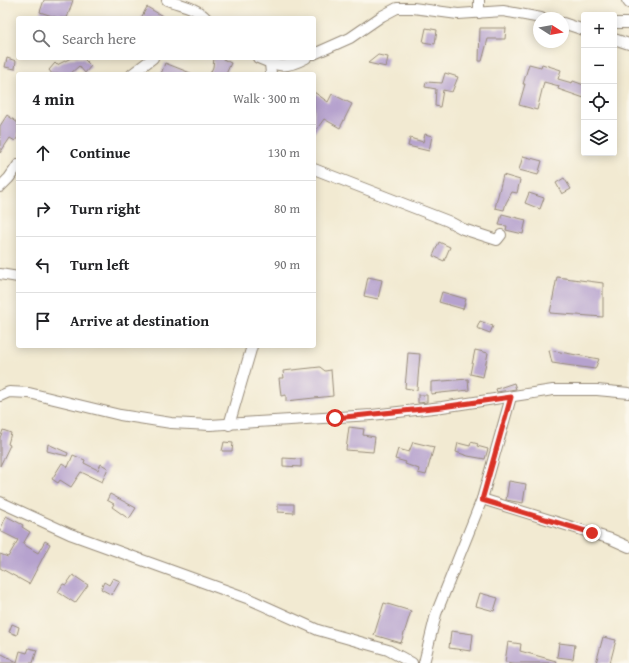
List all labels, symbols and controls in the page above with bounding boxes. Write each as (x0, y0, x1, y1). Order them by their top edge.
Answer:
north arrow (533, 12, 569, 48)
map controls (581, 12, 617, 156)
button: + (581, 12, 617, 48)
search box (16, 16, 316, 60)
icon: search (30, 27, 52, 49)
text: Search here (62, 28, 136, 49)
button: − (581, 48, 617, 84)
button: locate (581, 84, 617, 120)
text: 4 min (32, 86, 74, 111)
text: Walk · 300 m (233, 89, 300, 108)
button: layers (581, 120, 617, 156)
icon: ahead (32, 142, 54, 164)
text: Continue (70, 142, 131, 163)
text: 130 m (268, 143, 300, 162)
icon: right (32, 198, 54, 220)
text: Turn right (70, 198, 141, 219)
text: 80 m (274, 199, 300, 218)
icon: left (32, 254, 54, 276)
text: Turn left (70, 254, 129, 275)
text: 90 m (274, 255, 300, 274)
icon: arrive (32, 310, 54, 332)
text: Arrive at destination (70, 310, 209, 331)
route start (326, 409, 344, 427)
route end (583, 524, 601, 542)

